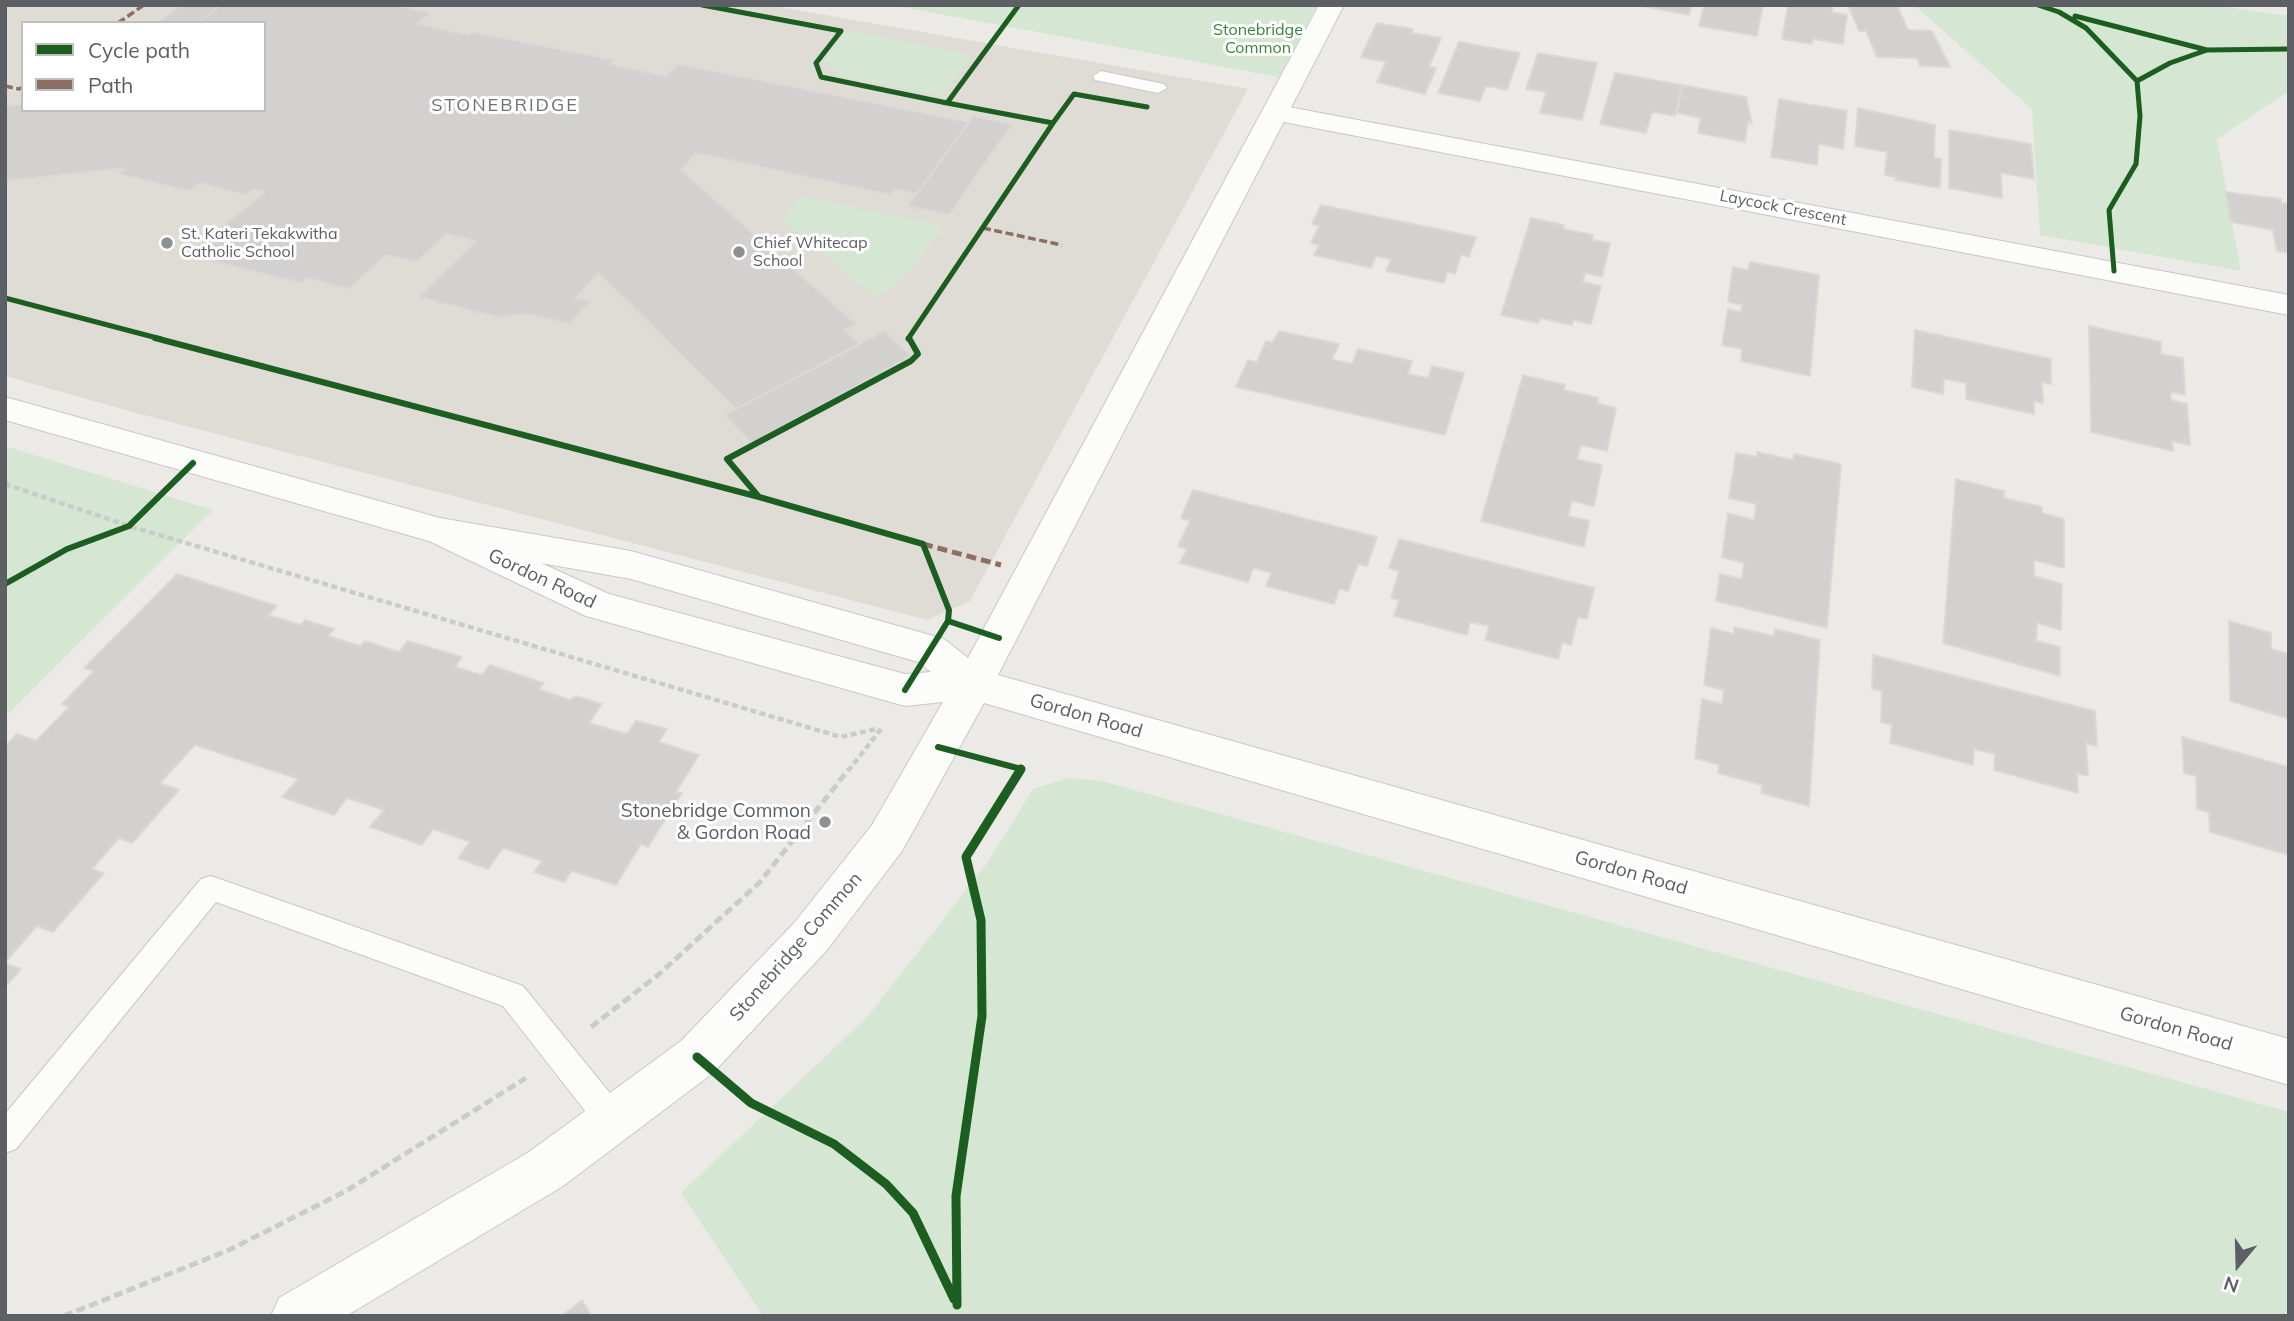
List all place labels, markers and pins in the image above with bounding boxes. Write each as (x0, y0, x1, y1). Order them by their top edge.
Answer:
place label: St. Kateri Tekakwitha Catholic School (181, 224, 338, 262)
place label: Chief Whitecap School (753, 233, 868, 271)
marker: St. Kateri Tekakwitha Catholic School (159, 235, 175, 251)
marker: Chief Whitecap School (731, 244, 747, 260)
place label: Stonebridge Common & Gordon Road (621, 800, 811, 844)
marker: Stonebridge Common & Gordon Road (817, 814, 833, 830)

